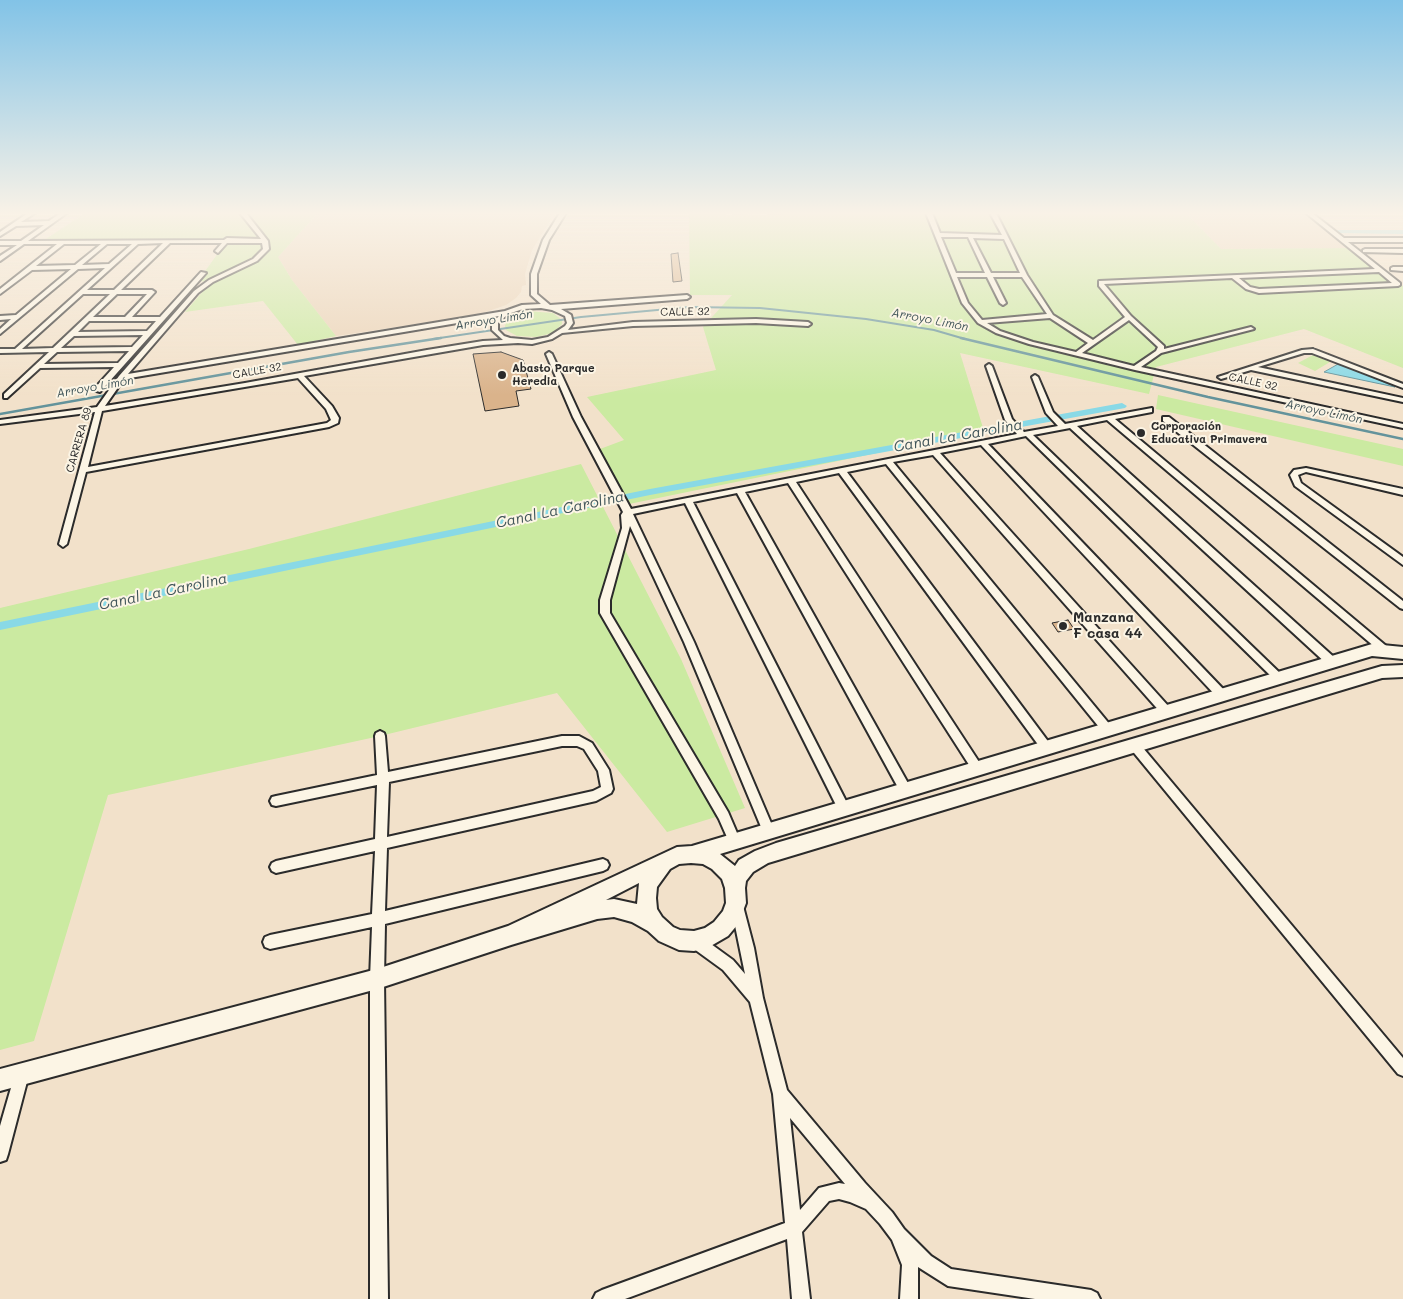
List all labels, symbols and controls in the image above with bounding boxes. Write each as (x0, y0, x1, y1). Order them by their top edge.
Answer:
street label: CALLE 32 (660, 305, 710, 319)
water label: Arroyo Limón (890, 305, 970, 335)
water label: Arroyo Limón (454, 307, 534, 333)
street label: CALLE 32 (232, 360, 282, 382)
place label: Abasto Parque Heredia (512, 362, 594, 388)
marker: Abasto Parque Heredia (496, 369, 508, 381)
street label: CALLE 32 (1227, 370, 1279, 394)
water label: Arroyo Limón (55, 373, 135, 401)
water label: Arroyo Limón (1284, 397, 1364, 427)
street label: CARRERA 89 (63, 406, 95, 474)
water label: Canal La Carolina (892, 416, 1024, 456)
place label: Corporación Educativa Primavera (1151, 420, 1267, 446)
marker: Corporación Educativa Primavera (1135, 427, 1147, 439)
water label: Canal La Carolina (494, 488, 626, 532)
water label: Canal La Carolina (97, 570, 229, 614)
place label: Manzana F casa 44 (1073, 610, 1142, 642)
marker: Manzana F casa 44 (1057, 620, 1069, 632)

